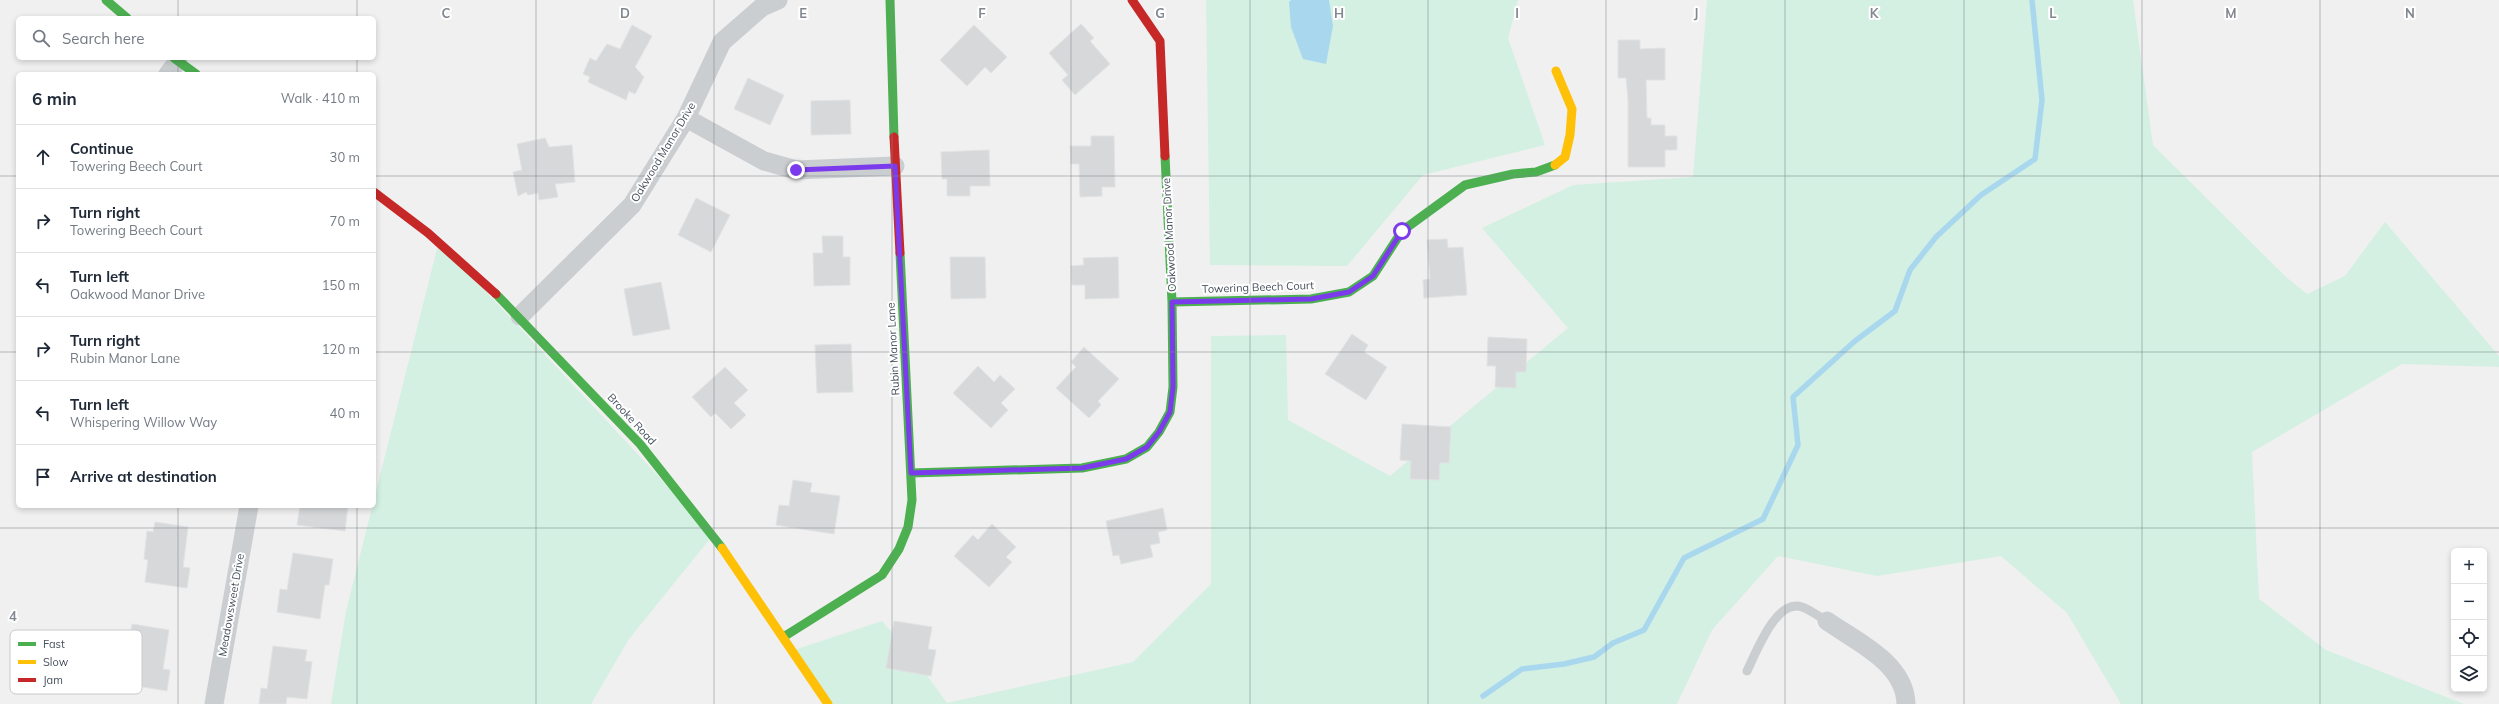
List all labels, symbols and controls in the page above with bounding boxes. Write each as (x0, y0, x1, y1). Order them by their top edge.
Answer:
text: C (442, 5, 451, 21)
text: D (620, 5, 630, 21)
text: E (799, 5, 807, 21)
text: F (978, 5, 986, 21)
text: G (1155, 5, 1165, 21)
text: H (1334, 5, 1344, 21)
text: I (1515, 5, 1519, 21)
text: J (1694, 5, 1698, 21)
text: K (1870, 5, 1880, 21)
text: L (2049, 5, 2057, 21)
text: M (2225, 5, 2237, 21)
text: N (2405, 5, 2415, 21)
search box (16, 16, 376, 60)
icon: search (30, 27, 52, 49)
text: Search here (62, 29, 144, 48)
text: 6 min (32, 88, 77, 109)
text: Walk · 410 m (281, 90, 360, 106)
street label: Oakwood Manor Drive (628, 99, 698, 205)
text: Continue (70, 139, 133, 158)
icon: ahead (32, 146, 54, 168)
text: 30 m (330, 149, 360, 165)
text: Towering Beech Court (70, 158, 203, 174)
route end (787, 161, 805, 179)
street label: Oakwood Manor Drive (1159, 178, 1179, 292)
text: Turn right (70, 203, 140, 222)
icon: right (32, 210, 54, 232)
text: 70 m (330, 213, 360, 229)
text: Towering Beech Court (70, 222, 203, 238)
route start (1393, 222, 1411, 240)
text: Turn left (70, 267, 129, 286)
icon: left (32, 274, 54, 296)
text: 150 m (322, 277, 360, 293)
street label: Towering Beech Court (1202, 278, 1314, 296)
text: Oakwood Manor Drive (70, 286, 205, 302)
street label: Rubin Manor Lane (884, 302, 902, 396)
text: Turn right (70, 331, 140, 350)
icon: right (32, 338, 54, 360)
text: 120 m (322, 341, 360, 357)
text: Rubin Manor Lane (70, 350, 180, 366)
street label: Brooke Road (605, 390, 659, 448)
text: Turn left (70, 395, 129, 414)
icon: left (32, 402, 54, 424)
text: 40 m (330, 405, 360, 421)
text: Whispering Willow Way (70, 414, 217, 430)
icon: arrive (32, 466, 54, 488)
text: Arrive at destination (70, 467, 217, 486)
map controls (2451, 548, 2487, 692)
button: + (2451, 548, 2487, 584)
street label: Meadowsweet Drive (215, 552, 247, 658)
button: − (2451, 584, 2487, 620)
text: 4 (9, 608, 17, 624)
button: locate (2451, 620, 2487, 656)
legend (10, 630, 142, 694)
text: Fast (43, 637, 65, 651)
text: Slow (43, 655, 69, 669)
button: layers (2451, 656, 2487, 692)
text: Jam (43, 673, 63, 687)

